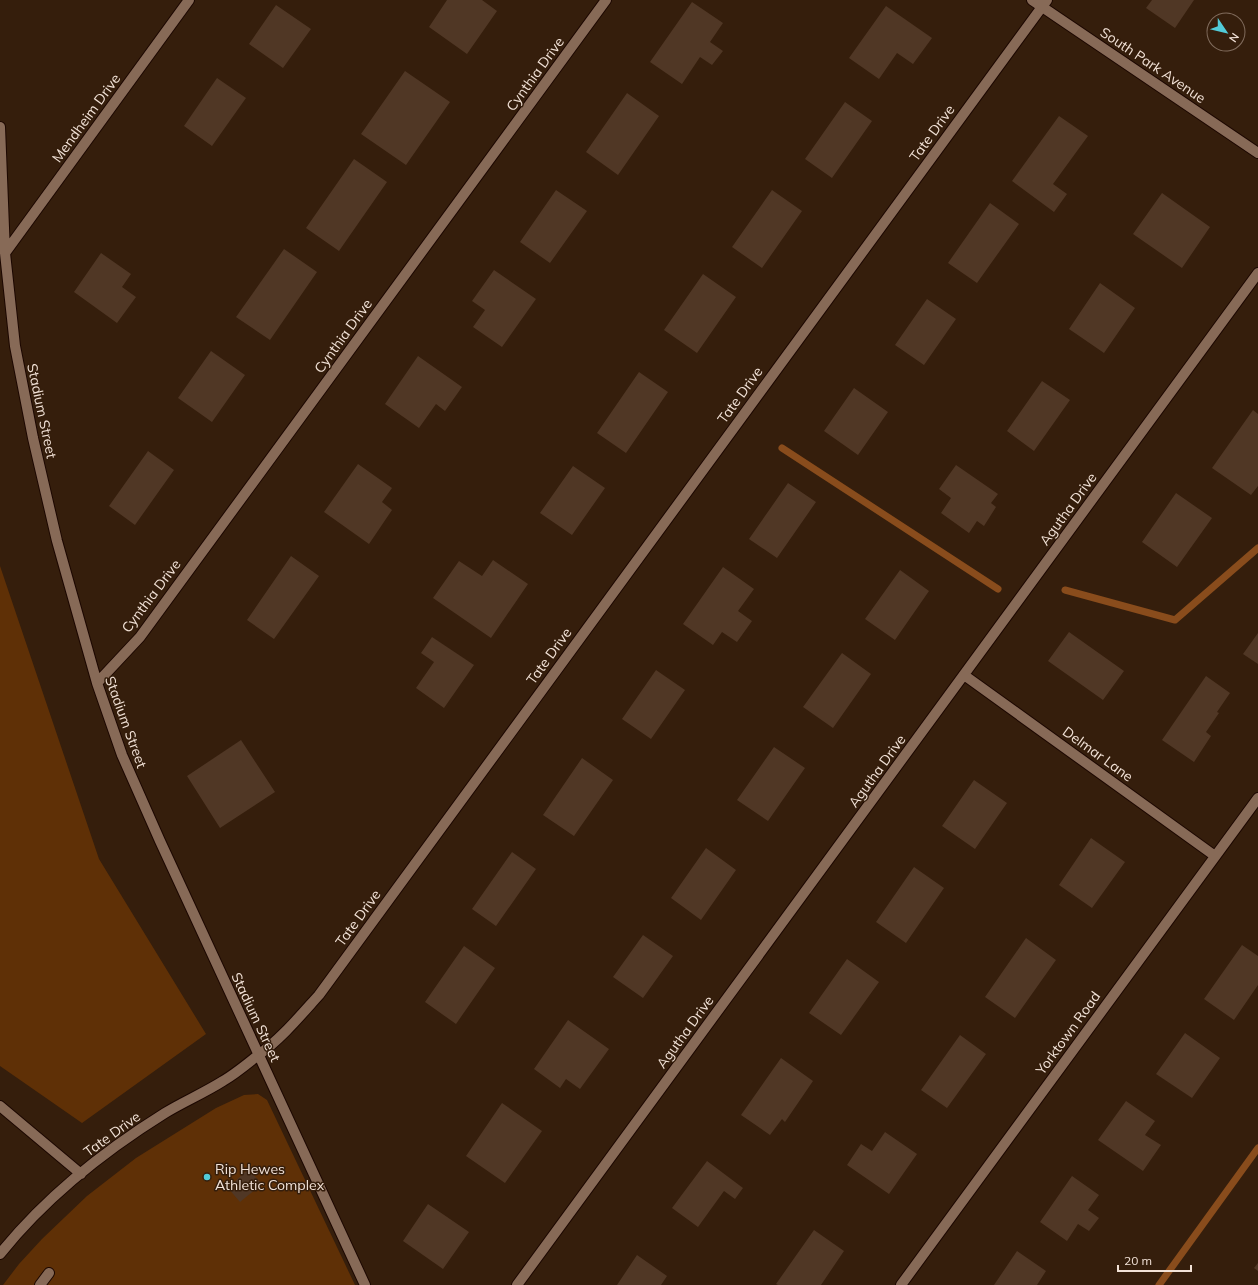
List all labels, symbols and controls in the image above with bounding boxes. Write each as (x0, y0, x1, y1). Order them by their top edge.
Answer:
north arrow (1206, 12, 1246, 52)
street label: South Park Avenue (1097, 23, 1209, 107)
text: N (1226, 30, 1242, 45)
street label: Cynthia Drive (502, 33, 568, 115)
street label: Mendheim Drive (48, 70, 124, 166)
street label: Tate Drive (905, 101, 959, 165)
street label: Cynthia Drive (310, 295, 376, 377)
street label: Stadium Street (23, 362, 61, 460)
street label: Tate Drive (713, 363, 767, 427)
street label: Agutha Drive (1036, 469, 1100, 549)
street label: Cynthia Drive (118, 556, 184, 636)
street label: Tate Drive (522, 624, 576, 688)
street label: Stadium Street (101, 674, 151, 770)
street label: Delmar Lane (1059, 722, 1137, 786)
street label: Agutha Drive (845, 731, 909, 811)
street label: Tate Drive (331, 886, 385, 950)
street label: Stadium Street (227, 969, 285, 1065)
street label: Yorktown Road (1031, 988, 1104, 1079)
street label: Agutha Drive (653, 992, 717, 1072)
street label: Tate Drive (80, 1107, 144, 1161)
place label: Rip Hewes Athletic Complex (215, 1160, 325, 1194)
marker: Rip Hewes Athletic Complex (202, 1172, 212, 1182)
scale bar (1118, 1247, 1191, 1273)
text: 20 m (1124, 1253, 1152, 1268)

